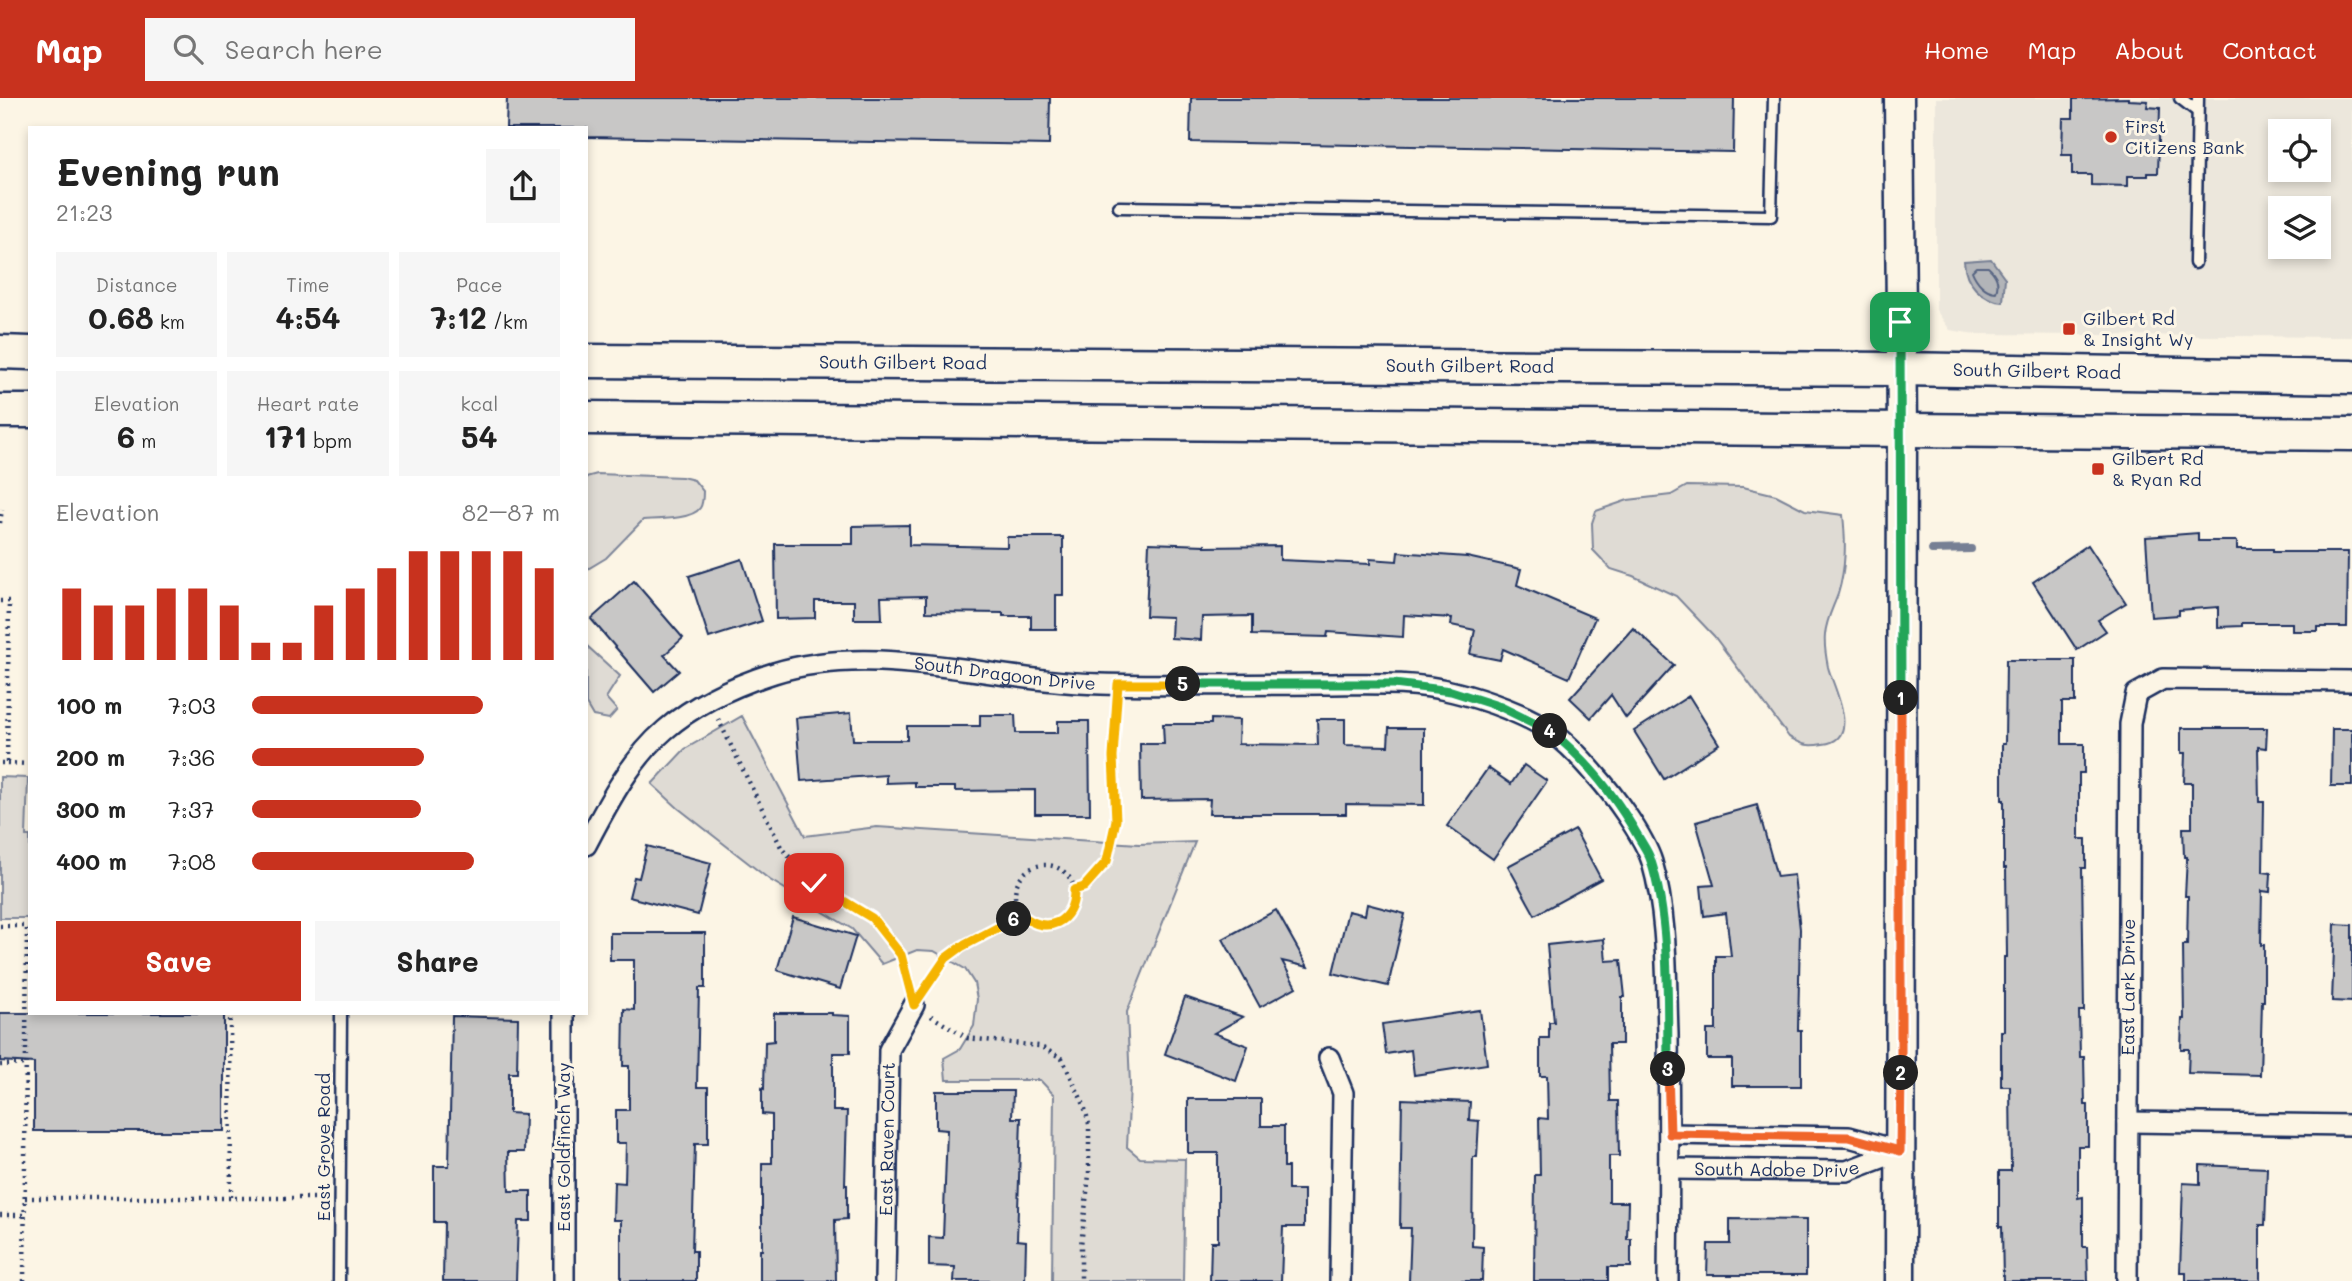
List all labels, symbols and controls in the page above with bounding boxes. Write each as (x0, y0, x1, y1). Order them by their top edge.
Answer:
search box (145, 18, 635, 81)
text: Map (35, 28, 103, 71)
icon: search (169, 30, 207, 68)
text: Search here (225, 32, 383, 66)
text: Home (1924, 34, 1989, 65)
text: Map (2027, 34, 2076, 65)
text: About (2114, 34, 2184, 65)
text: Contact (2222, 34, 2317, 65)
place label: First Citizens Bank (2125, 114, 2244, 159)
map controls (2268, 119, 2331, 259)
button: locate (2268, 119, 2331, 182)
marker: First Citizens Bank (2103, 129, 2119, 145)
text: Evening run (56, 146, 280, 196)
button: share (486, 149, 560, 223)
button: layers (2268, 196, 2331, 259)
text: 21:23 (56, 197, 113, 227)
text: Distance (96, 272, 178, 297)
text: Time (286, 272, 330, 297)
text: Pace (456, 272, 503, 297)
pin (1870, 292, 1930, 352)
text: 0.68 (88, 297, 154, 337)
text: 4:54 (275, 297, 341, 337)
text: 7:12 (431, 297, 487, 337)
icon: arrive (1881, 303, 1919, 341)
place label: Gilbert Rd & Insight Wy (2083, 306, 2193, 351)
text: km (154, 309, 185, 334)
text: /km (487, 309, 528, 334)
marker: Gilbert Rd & Insight Wy (2061, 321, 2077, 337)
street label: South Gilbert Road (819, 349, 987, 374)
street label: South Gilbert Road (1386, 353, 1554, 378)
street label: South Gilbert Road (1953, 357, 2121, 384)
text: Elevation (94, 391, 179, 416)
text: Heart rate (257, 391, 359, 416)
text: kcal (460, 391, 498, 416)
text: 6 (117, 416, 135, 456)
text: 171 (264, 416, 307, 456)
text: 54 (461, 416, 498, 456)
text: m (135, 428, 156, 453)
text: bpm (307, 428, 352, 453)
place label: Gilbert Rd & Ryan Rd (2112, 446, 2204, 491)
marker: Gilbert Rd & Ryan Rd (2090, 461, 2106, 477)
text: Elevation (56, 497, 159, 527)
text: 82–87 m (462, 497, 560, 527)
street label: South Dragoon Drive (913, 650, 1096, 695)
pin: 5 (1166, 666, 1200, 702)
text: 5 (1177, 671, 1188, 696)
pin: 1 (1884, 680, 1918, 716)
text: 1 (1896, 685, 1905, 710)
text: 100 m (56, 690, 122, 720)
text: 7:03 (168, 690, 216, 720)
pin: 4 (1532, 714, 1568, 748)
text: 4 (1543, 718, 1556, 743)
text: 200 m (56, 742, 125, 772)
text: 7:36 (168, 742, 215, 772)
text: 300 m (56, 794, 126, 824)
text: 7:37 (168, 794, 214, 824)
text: 400 m (56, 846, 127, 876)
text: 7:08 (168, 846, 216, 876)
pin (784, 853, 844, 913)
icon: check (795, 864, 833, 902)
pin: 6 (996, 902, 1032, 936)
text: 6 (1008, 906, 1019, 931)
street label: East Lark Drive (2115, 919, 2140, 1055)
button: Save (56, 921, 301, 1001)
button: Share (315, 921, 560, 1001)
pin: 3 (1650, 1052, 1686, 1086)
text: 3 (1662, 1056, 1673, 1081)
pin: 2 (1884, 1056, 1918, 1090)
text: 2 (1895, 1060, 1906, 1085)
street label: East Goldfinch Way (551, 1062, 575, 1232)
street label: East Raven Court (873, 1062, 900, 1216)
street label: East Grove Road (311, 1073, 335, 1221)
street label: South Adobe Drive (1694, 1154, 1863, 1182)

